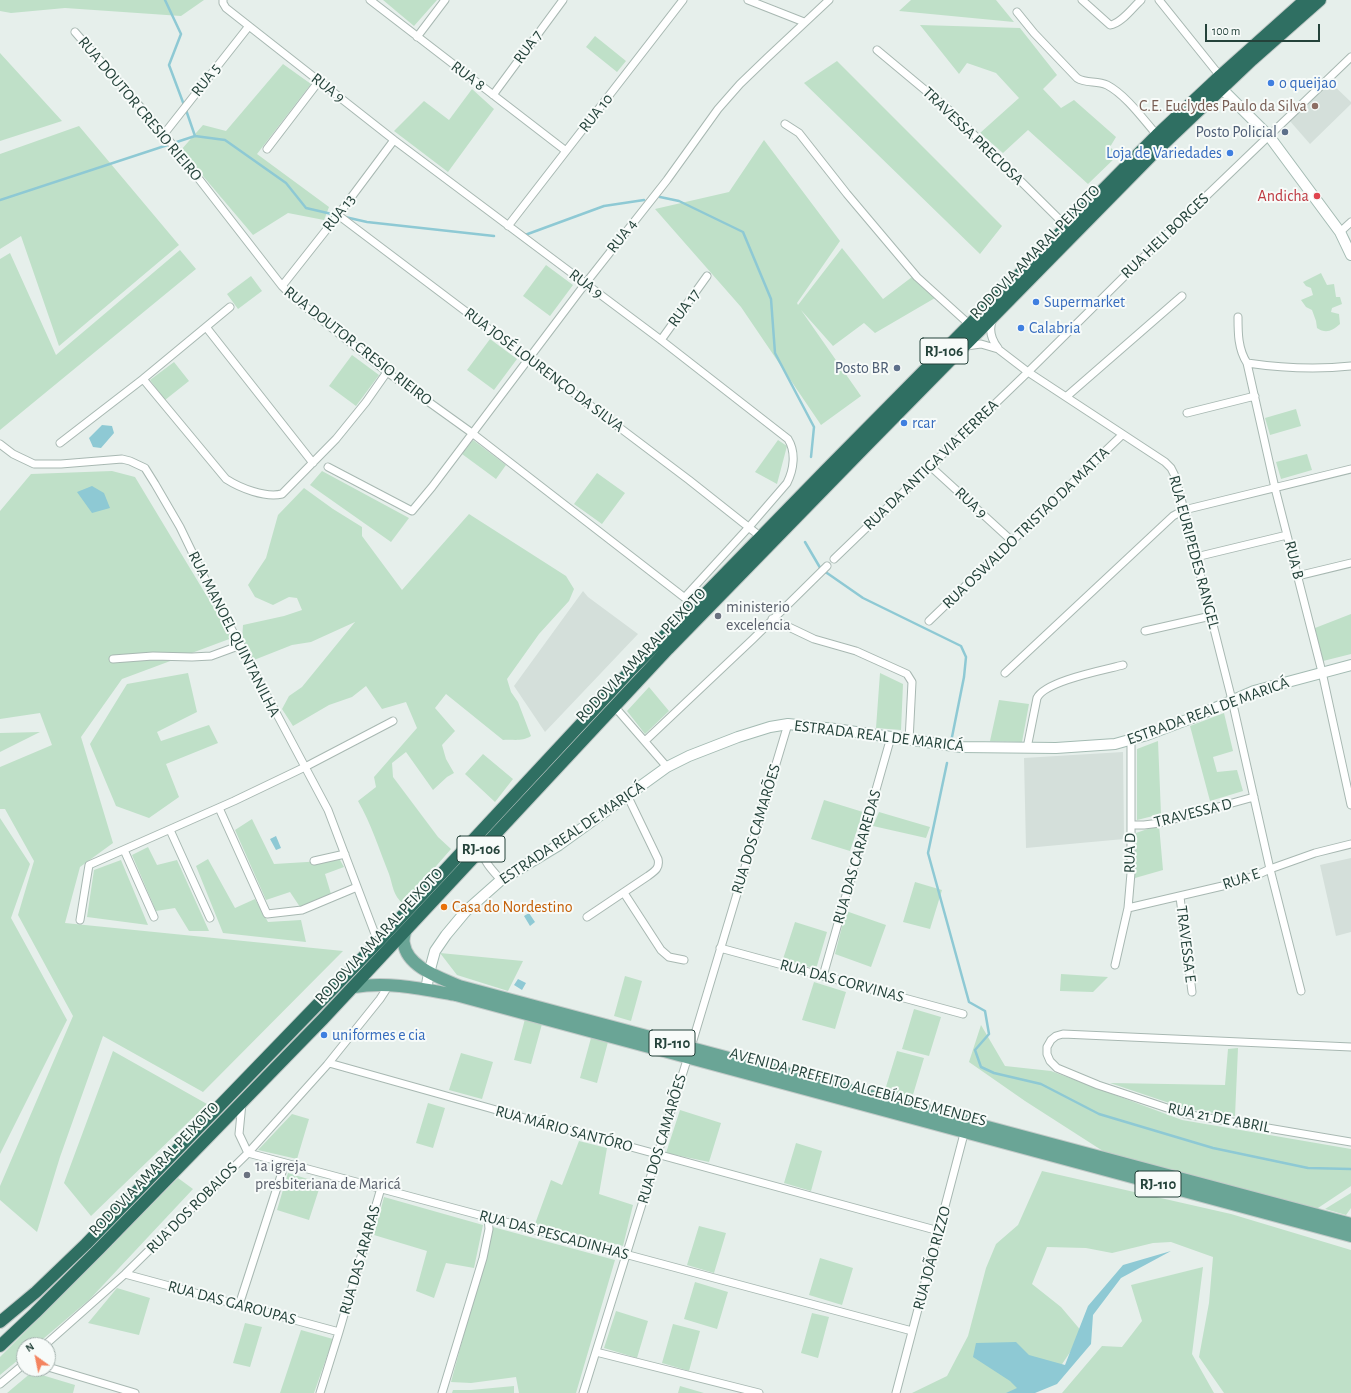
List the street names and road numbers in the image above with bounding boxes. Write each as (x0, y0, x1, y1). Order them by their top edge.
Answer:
street label: RUA 7 (509, 26, 547, 68)
street label: RUA DOUTOR CRESIO RIEIRO (74, 33, 206, 185)
street label: RUA 8 (447, 57, 489, 95)
street label: RUA 5 (187, 60, 225, 100)
street label: RUA 9 (307, 69, 349, 107)
street label: TRAVESSA PRECIOSA (918, 83, 1028, 189)
street label: RUA 10 (575, 90, 617, 136)
street label: RODOVIA AMARAL PEIXOTO (966, 181, 1104, 323)
street label: RUA HELI BORGES (1117, 189, 1213, 283)
street label: RUA 13 (318, 190, 360, 236)
street label: RUA 4 (603, 215, 641, 257)
street label: RUA 9 (565, 265, 607, 303)
street label: RUA DOUTOR CRESIO RIEIRO (280, 282, 436, 410)
street label: RUA 17 (664, 285, 704, 331)
street label: RUA JOSÉ LOURENÇO DA SILVA (460, 304, 628, 436)
road number: RJ-106 (920, 338, 968, 364)
street label: RUA DA ANTIGA VIA FERREA (860, 396, 1002, 534)
street label: RUA OSWALDO TRISTAO DA MATTA (938, 443, 1114, 613)
street label: RUA EURIPEDES RANGEL (1164, 473, 1224, 631)
street label: RUA 9 (951, 483, 991, 523)
street label: RUA B (1280, 539, 1308, 581)
street label: RUA MANOEL QUINTANILHA (184, 548, 284, 720)
street label: RODOVIA AMARAL PEIXOTO (572, 584, 710, 726)
street label: ESTRADA REAL DE MARICÁ (1124, 673, 1292, 749)
street label: ESTRADA REAL DE MARICÁ (793, 716, 965, 756)
street label: RUA DOS CAMARÕES (727, 762, 785, 896)
street label: ESTRADA REAL DE MARICÁ (496, 777, 648, 889)
street label: RUA DAS CARAREDAS (829, 788, 885, 926)
street label: TRAVESSA D (1152, 794, 1234, 832)
street label: RUA D (1120, 833, 1140, 873)
road number: RJ-106 (457, 836, 505, 862)
street label: RODOVIA AMARAL PEIXOTO (311, 864, 447, 1008)
street label: RUA E (1220, 864, 1262, 894)
street label: TRAVESSA E (1172, 905, 1200, 983)
street label: RUA DAS CORVINAS (778, 955, 906, 1007)
road number: RJ-110 (649, 1030, 695, 1056)
street label: AVENIDA PREFEITO ALCEBÍADES MENDES (727, 1043, 989, 1131)
street label: RUA DOS CAMARÕES (633, 1072, 691, 1206)
street label: RODOVIA AMARAL PEIXOTO (85, 1098, 223, 1240)
street label: RUA 21 DE ABRIL (1166, 1099, 1272, 1137)
street label: RUA MÁRIO SANTÓRO (493, 1101, 635, 1157)
street label: RUA DOS ROBALOS (142, 1158, 242, 1258)
road number: RJ-110 (1135, 1171, 1181, 1197)
street label: RUA DAS ARARAS (335, 1203, 385, 1317)
street label: RUA JOÃO RIZZO (909, 1204, 955, 1312)
street label: RUA DAS PESCADINHAS (477, 1206, 631, 1264)
street label: RUA DAS GAROUPAS (166, 1277, 298, 1329)

